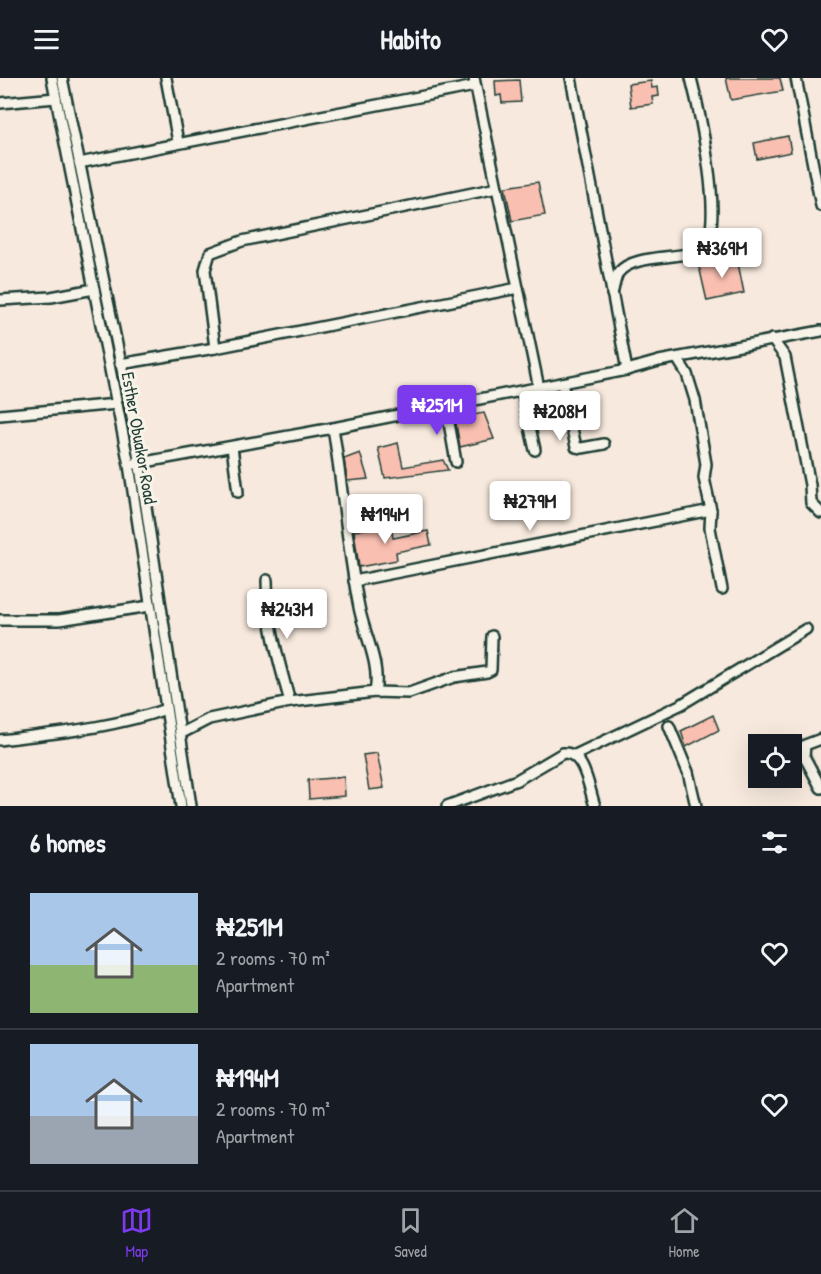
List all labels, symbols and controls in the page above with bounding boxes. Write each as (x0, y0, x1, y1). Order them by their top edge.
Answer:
text: Habito (380, 21, 441, 57)
icon: menu (30, 23, 63, 56)
icon: heart (758, 23, 791, 56)
pin: ₦369M (680, 228, 764, 279)
text: ₦369M (697, 234, 747, 261)
street label: Esther Obuakor Road (116, 370, 163, 506)
pin: ₦251M (395, 385, 479, 436)
text: ₦251M (411, 391, 463, 418)
pin: ₦208M (518, 391, 602, 442)
text: ₦208M (533, 397, 587, 424)
pin: ₦279M (488, 481, 572, 532)
text: ₦279M (504, 487, 556, 514)
pin: ₦194M (343, 494, 427, 545)
text: ₦194M (361, 500, 409, 527)
pin: ₦243M (245, 589, 329, 640)
text: ₦243M (261, 595, 313, 622)
map controls (748, 734, 802, 788)
button: locate (748, 734, 802, 788)
text: 6 homes (30, 825, 106, 860)
icon: filters (758, 826, 791, 859)
text: ₦251M (216, 909, 283, 944)
icon: home (78, 917, 150, 989)
icon: heart (758, 937, 791, 970)
text: 2 rooms · 70 m² (216, 944, 330, 971)
text: Apartment (216, 971, 294, 998)
text: ₦194M (216, 1060, 279, 1095)
icon: home (78, 1068, 150, 1140)
icon: heart (758, 1088, 791, 1121)
text: 2 rooms · 70 m² (216, 1095, 330, 1122)
text: Apartment (216, 1122, 294, 1149)
tab: Map (120, 1204, 153, 1262)
tab: Saved (394, 1204, 427, 1262)
tab: Home (668, 1204, 701, 1262)

